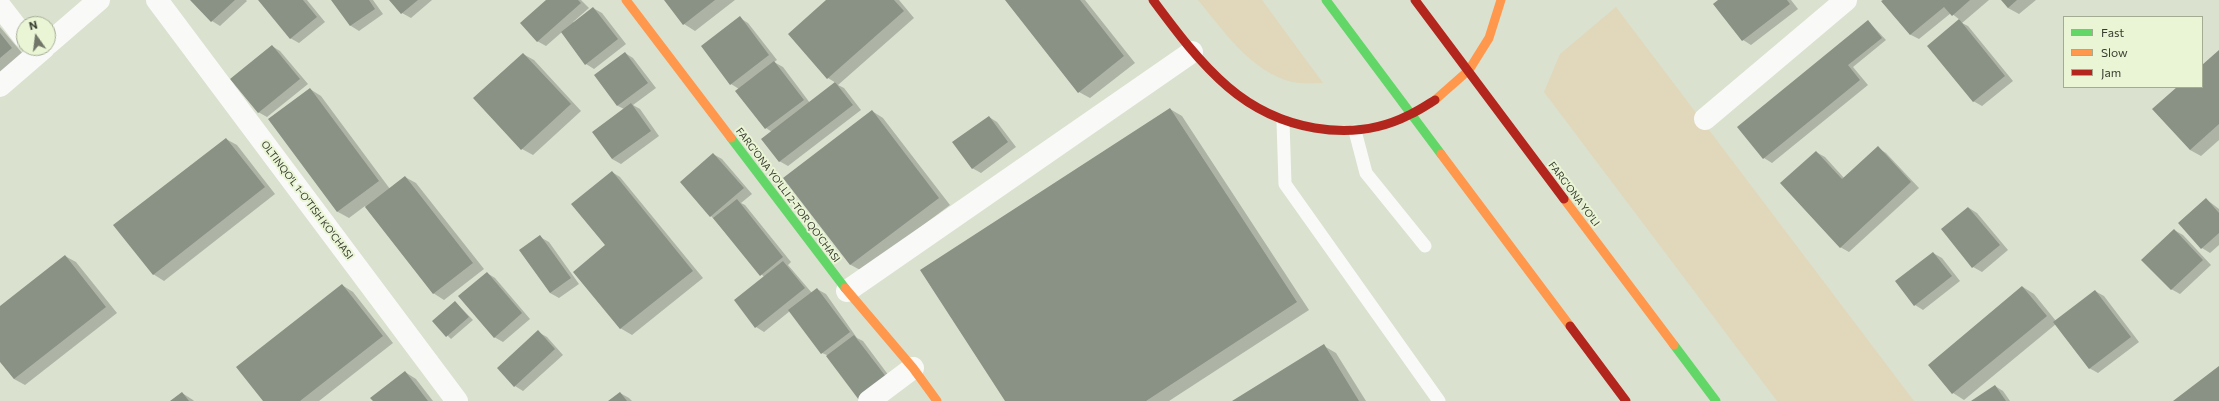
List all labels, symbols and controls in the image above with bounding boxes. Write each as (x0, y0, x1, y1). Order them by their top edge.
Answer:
north arrow (16, 16, 56, 56)
legend (2063, 16, 2203, 88)
text: N (28, 18, 39, 32)
text: Fast (2101, 25, 2124, 39)
text: Slow (2101, 45, 2128, 59)
text: Jam (2101, 65, 2121, 79)
street label: FARG'ONA YO'LLI 2-TOR QO'CHASI (733, 125, 843, 265)
street label: OLTINQO'L 1-O'TISH KO'CHASI (258, 138, 356, 262)
street label: FARG'ONA YO'LI (1546, 159, 1602, 229)

